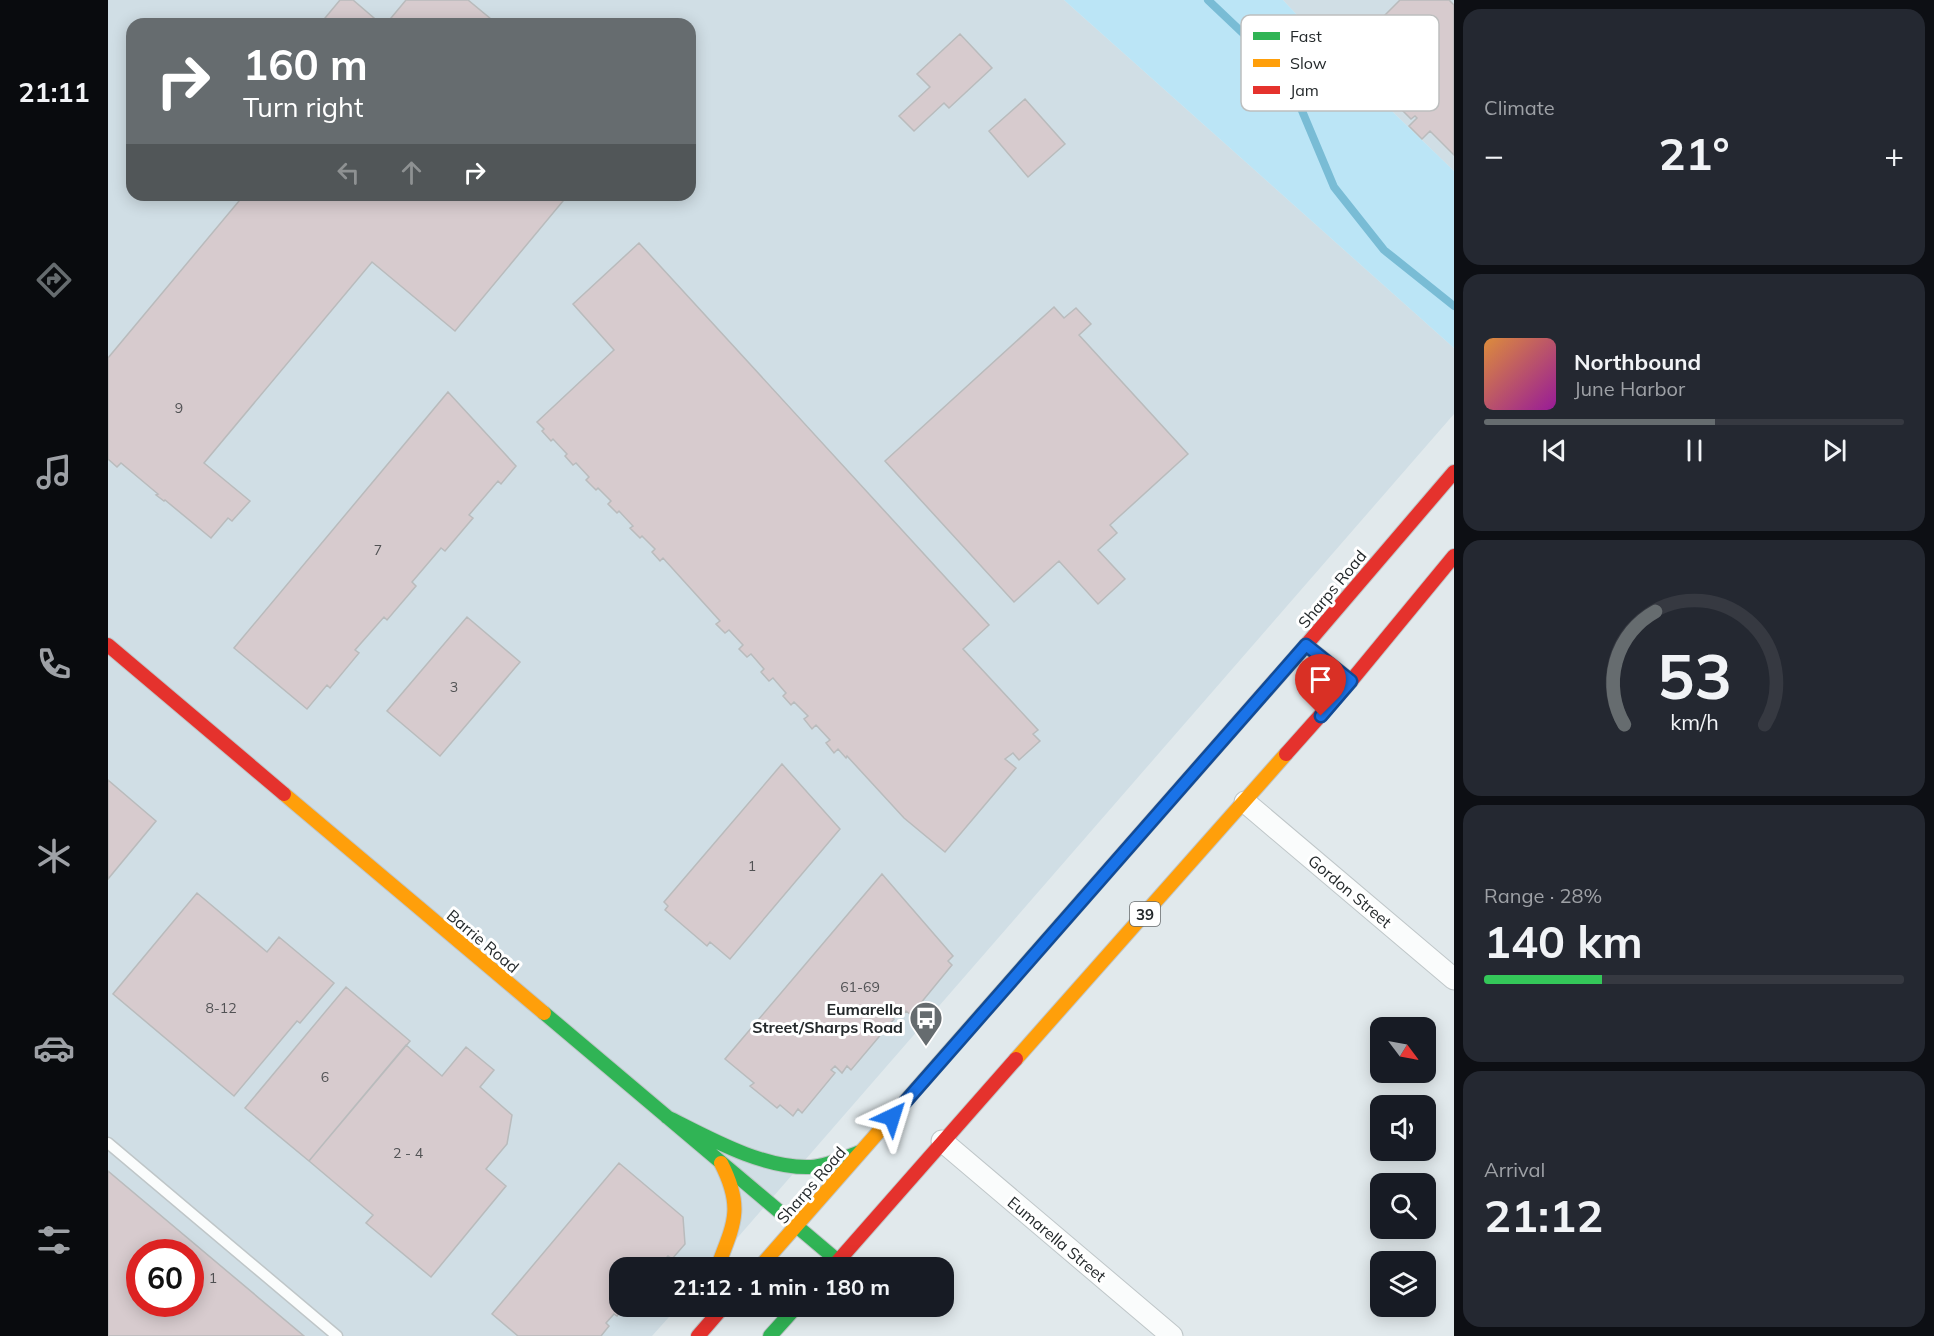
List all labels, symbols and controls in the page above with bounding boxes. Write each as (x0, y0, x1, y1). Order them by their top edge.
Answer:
legend (1241, 15, 1439, 111)
text: Fast (1290, 26, 1322, 46)
text: 160 m (243, 38, 368, 91)
icon: right (144, 42, 222, 120)
text: Slow (1290, 53, 1327, 73)
text: 21:11 (18, 75, 90, 109)
text: Jam (1290, 80, 1319, 100)
text: Turn right (243, 90, 363, 124)
text: Climate (1484, 95, 1555, 120)
text: 21° (1658, 125, 1730, 181)
text: − (1484, 134, 1504, 175)
text: + (1884, 134, 1904, 175)
icon: left (332, 156, 365, 189)
icon: ahead (395, 156, 428, 189)
icon: right (458, 156, 491, 189)
icon: directions (33, 259, 75, 301)
text: Northbound (1574, 348, 1701, 376)
text: June Harbor (1574, 376, 1685, 401)
house number: 9 (175, 399, 183, 417)
icon: previous (1538, 434, 1571, 467)
icon: pause (1678, 434, 1711, 467)
icon: next (1818, 434, 1851, 467)
icon: music (33, 451, 75, 493)
house number: 7 (374, 541, 382, 559)
street label: Sharps Road (1294, 546, 1370, 632)
text: 53 (1657, 636, 1731, 715)
icon: phone (33, 643, 75, 685)
pin (1295, 654, 1346, 716)
icon: arrive (1304, 663, 1337, 696)
house number: 3 (450, 678, 458, 696)
text: km/h (1670, 708, 1718, 735)
icon: climate (33, 835, 75, 877)
street label: Gordon Street (1304, 850, 1396, 932)
house number: 1 (748, 857, 756, 875)
text: Range · 28% (1484, 883, 1602, 908)
road number: 39 (1130, 902, 1160, 926)
street label: Barrie Road (443, 905, 523, 977)
text: 140 km (1484, 913, 1643, 969)
house number: 61-69 (840, 978, 880, 996)
house number: 8-12 (205, 999, 237, 1017)
place label: Eumarella Street/Sharps Road (752, 999, 903, 1037)
bus stop icon: Eumarella Street/Sharps Road (908, 1000, 944, 1047)
north arrow (1370, 1017, 1436, 1083)
map controls (1370, 1017, 1436, 1317)
icon: car (33, 1027, 75, 1069)
house number: 6 (321, 1068, 329, 1086)
position arrow (860, 1085, 924, 1149)
button: sound (1370, 1095, 1436, 1161)
street label: Sharps Road (772, 1142, 850, 1228)
house number: 2 - 4 (393, 1144, 424, 1162)
text: Arrival (1484, 1157, 1545, 1182)
button: search (1370, 1173, 1436, 1239)
text: 21:12 (1484, 1187, 1603, 1243)
street label: Eumarella Street (1004, 1192, 1111, 1286)
icon: filters (33, 1219, 75, 1261)
speed limit sign: 60 (126, 1239, 204, 1317)
button: layers (1370, 1251, 1436, 1317)
house number: 1 (209, 1269, 217, 1287)
text: 21:12 · 1 min · 180 m (673, 1273, 890, 1301)

